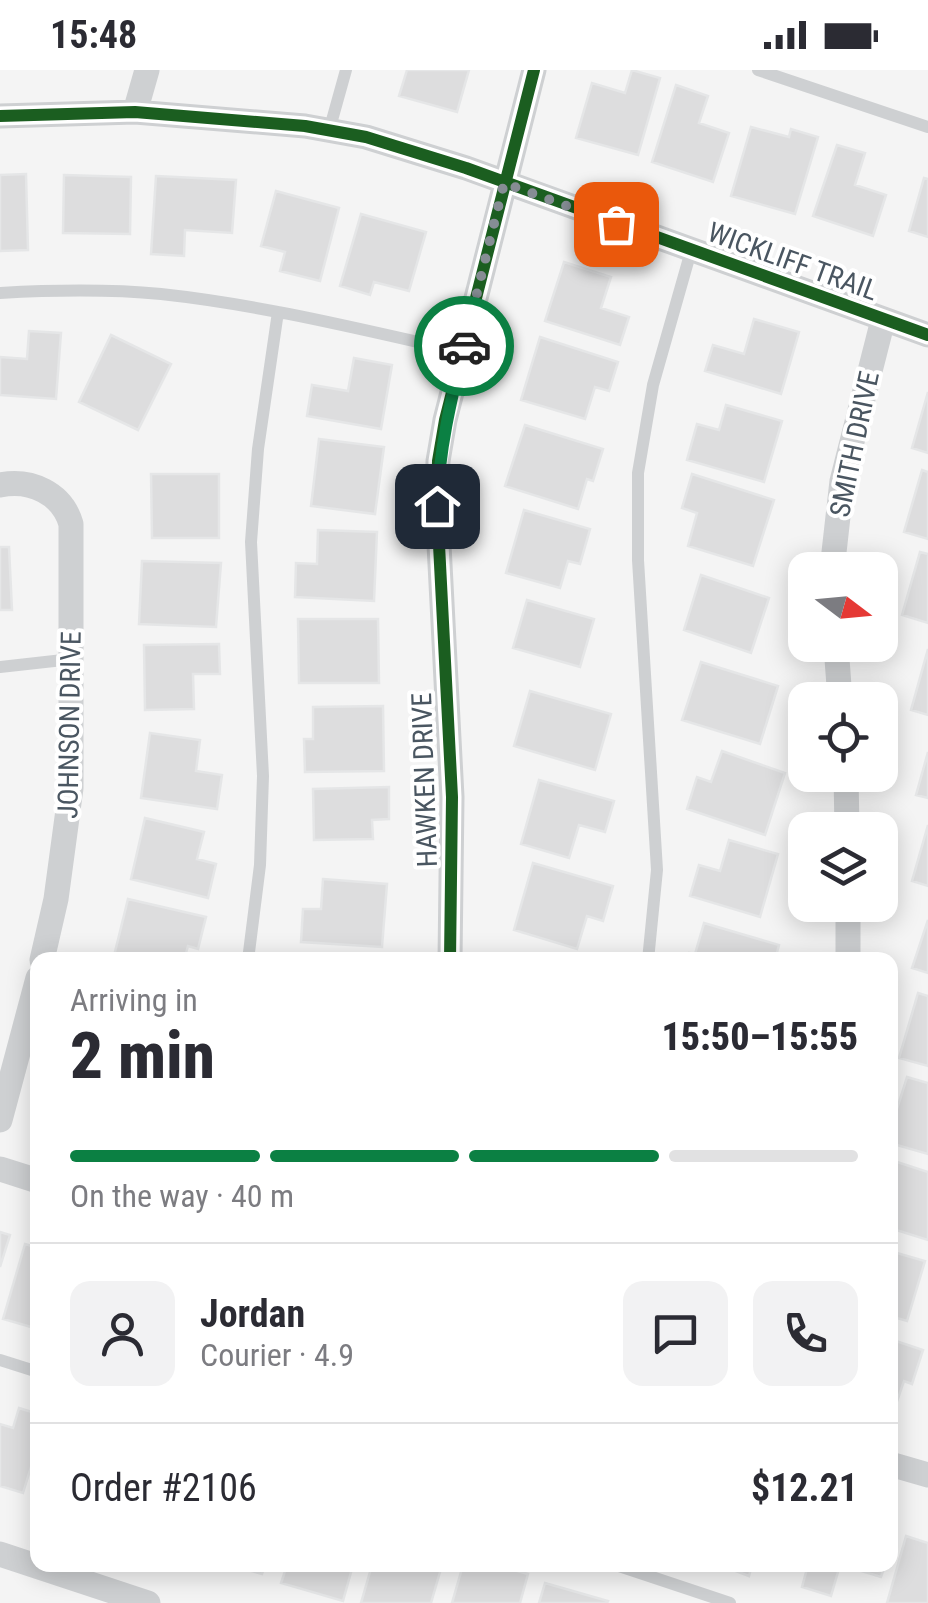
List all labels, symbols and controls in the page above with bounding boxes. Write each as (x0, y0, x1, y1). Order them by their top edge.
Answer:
text: 15:48 (50, 13, 137, 57)
pin (574, 182, 659, 267)
icon: bag (589, 197, 644, 252)
street label: WICKLIFF TRAIL (703, 215, 882, 308)
courier (414, 296, 514, 396)
icon: car (437, 319, 492, 374)
street label: SMITH DRIVE (823, 368, 886, 520)
pin (395, 464, 480, 549)
icon: home (410, 479, 465, 534)
north arrow (788, 552, 898, 662)
map controls (788, 552, 898, 922)
street label: JOHNSON DRIVE (51, 631, 88, 819)
button: locate (788, 682, 898, 792)
street label: HAWKEN DRIVE (405, 692, 444, 868)
button: layers (788, 812, 898, 922)
text: Arriving in (70, 981, 198, 1019)
text: 15:50–15:55 (661, 1015, 858, 1059)
text: 2 min (70, 1018, 215, 1094)
text: On the way · 40 m (70, 1177, 294, 1215)
button: person (70, 1281, 175, 1386)
button: chat (623, 1281, 728, 1386)
button: phone (753, 1281, 858, 1386)
text: Jordan (200, 1292, 305, 1336)
text: Courier · 4.9 (200, 1336, 354, 1374)
text: Order #2106 (70, 1466, 257, 1510)
text: $12.21 (751, 1466, 858, 1510)

